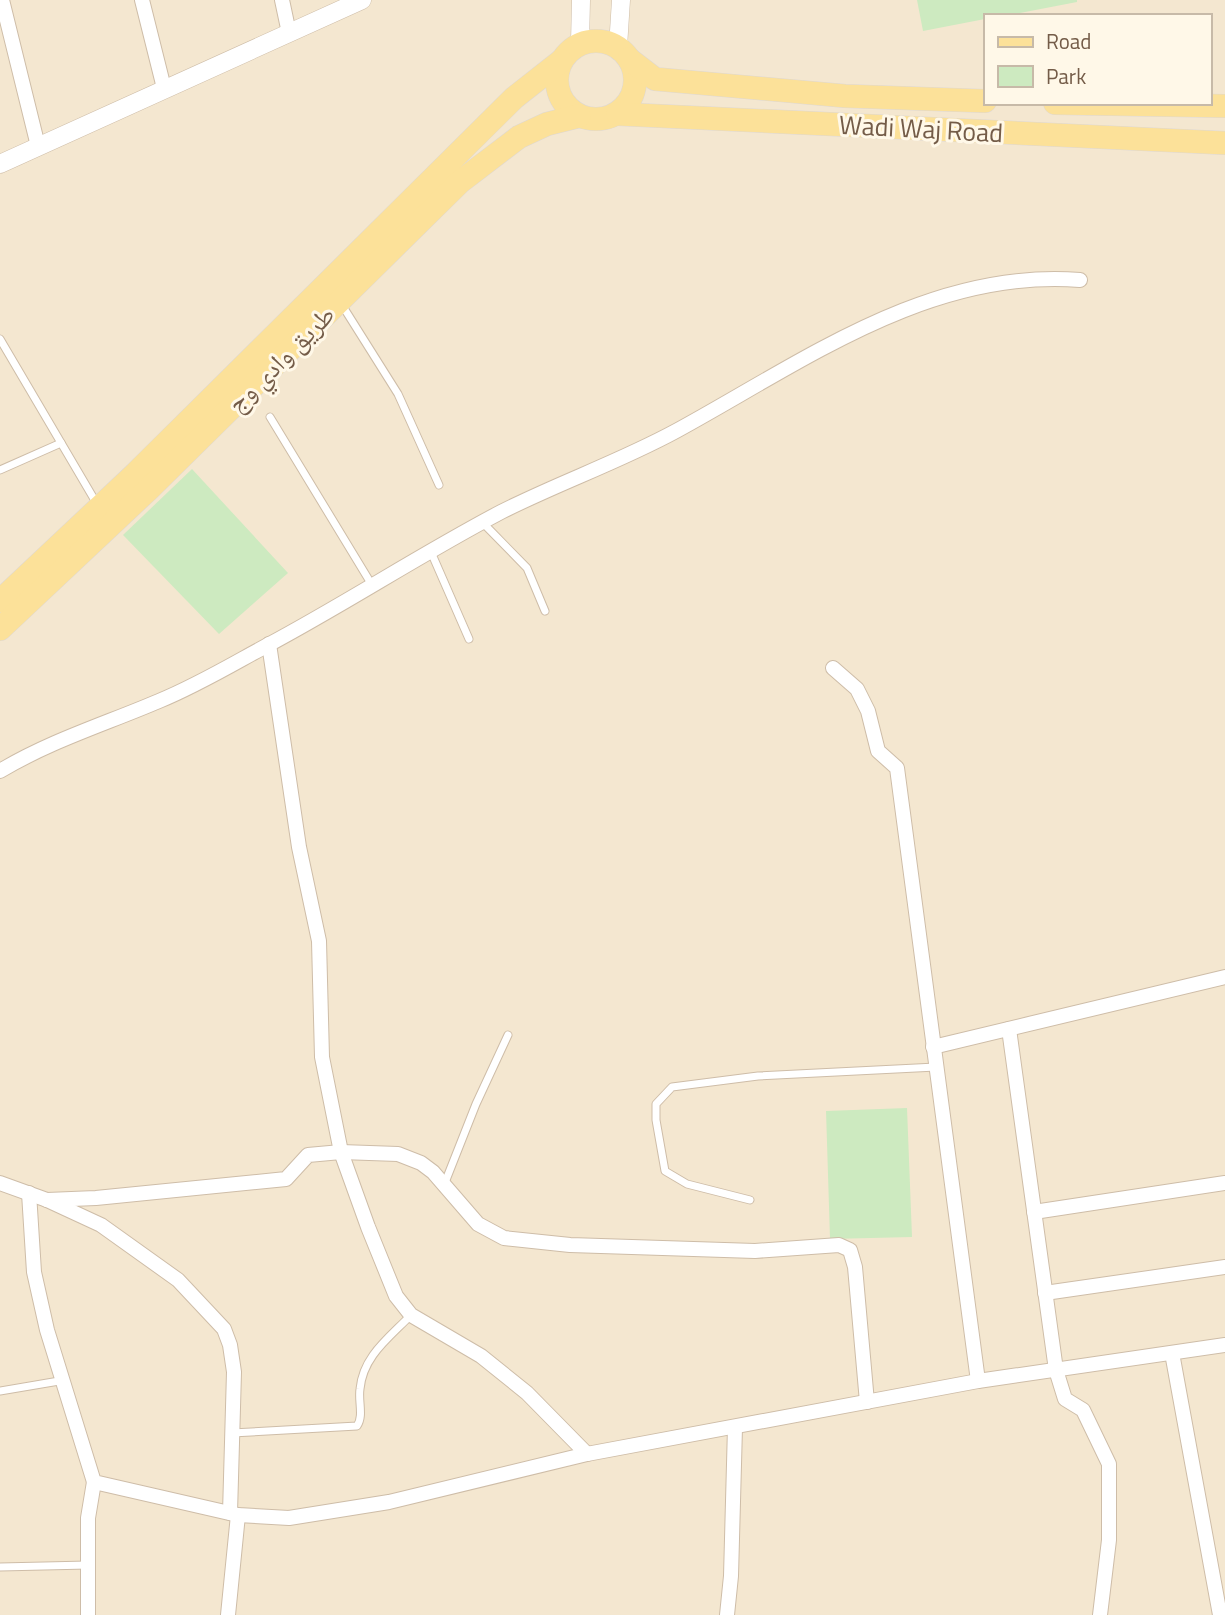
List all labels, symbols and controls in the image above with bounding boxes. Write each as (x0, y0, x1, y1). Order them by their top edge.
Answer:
legend (984, 14, 1211, 105)
text: Road (1046, 25, 1091, 57)
text: Park (1046, 60, 1086, 92)
street label: Wadi Waj Road (838, 105, 1004, 152)
street label: طريق وادي وج (218, 296, 345, 423)

